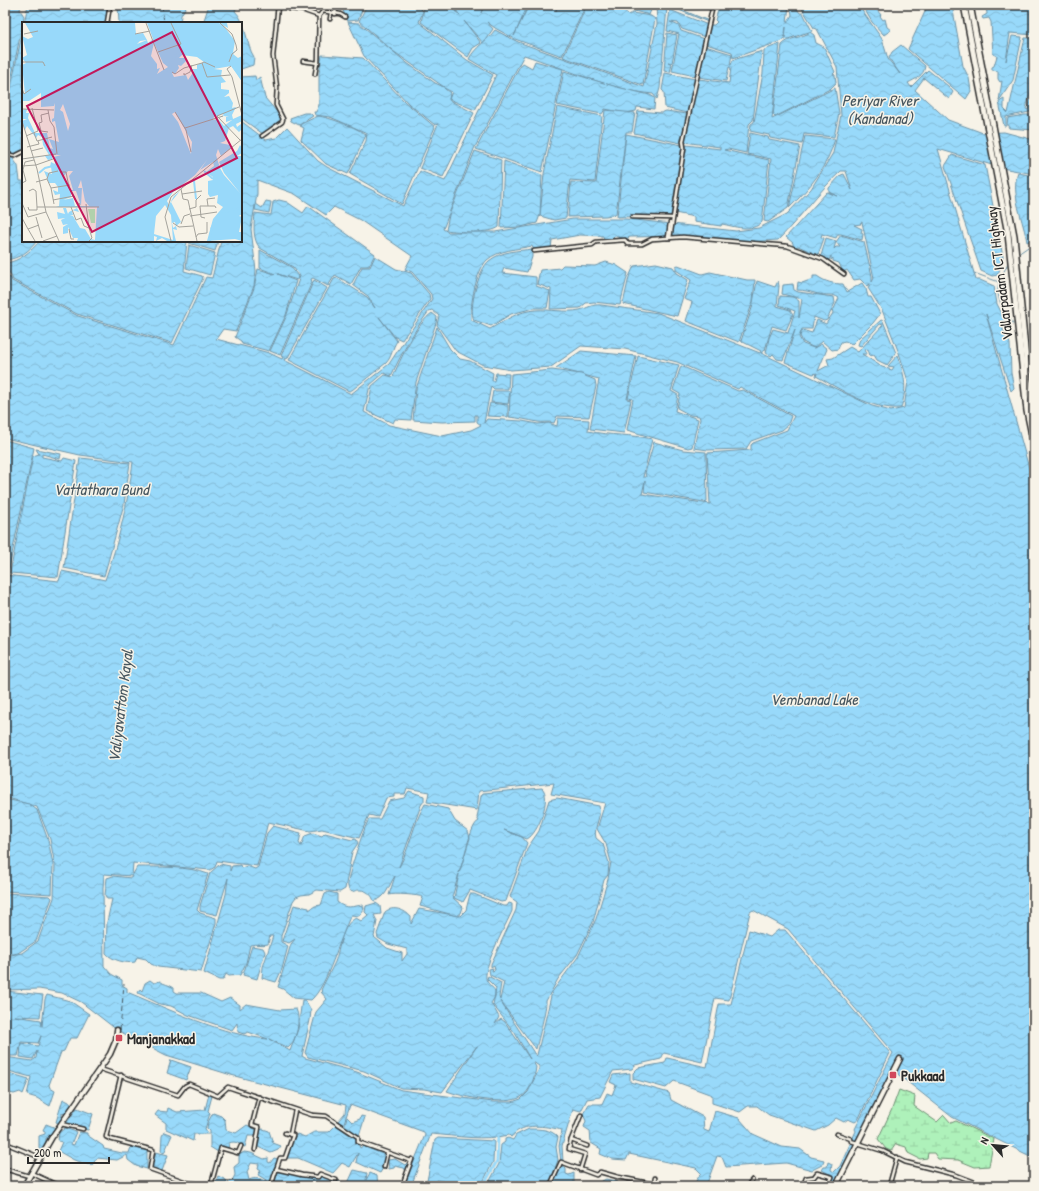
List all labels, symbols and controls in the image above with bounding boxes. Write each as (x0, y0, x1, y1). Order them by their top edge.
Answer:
inset map (22, 22, 242, 242)
water label: Periyar River (Kandanad) (842, 89, 920, 129)
street label: Vallarpadam ICT Highway (980, 205, 1018, 341)
water label: Vattathara Bund (53, 478, 151, 500)
water label: Valiyavattom Kayal (102, 648, 138, 763)
water label: Vembanad Lake (770, 688, 859, 710)
place label: Manjanakkad (127, 1028, 195, 1049)
marker: Manjanakkad (114, 1033, 124, 1043)
place label: Pukkaad (901, 1065, 944, 1086)
marker: Pukkaad (888, 1070, 898, 1080)
north arrow (973, 1125, 1013, 1165)
text: N (977, 1135, 992, 1146)
scale bar (28, 1139, 109, 1165)
text: 200 m (34, 1144, 61, 1161)

